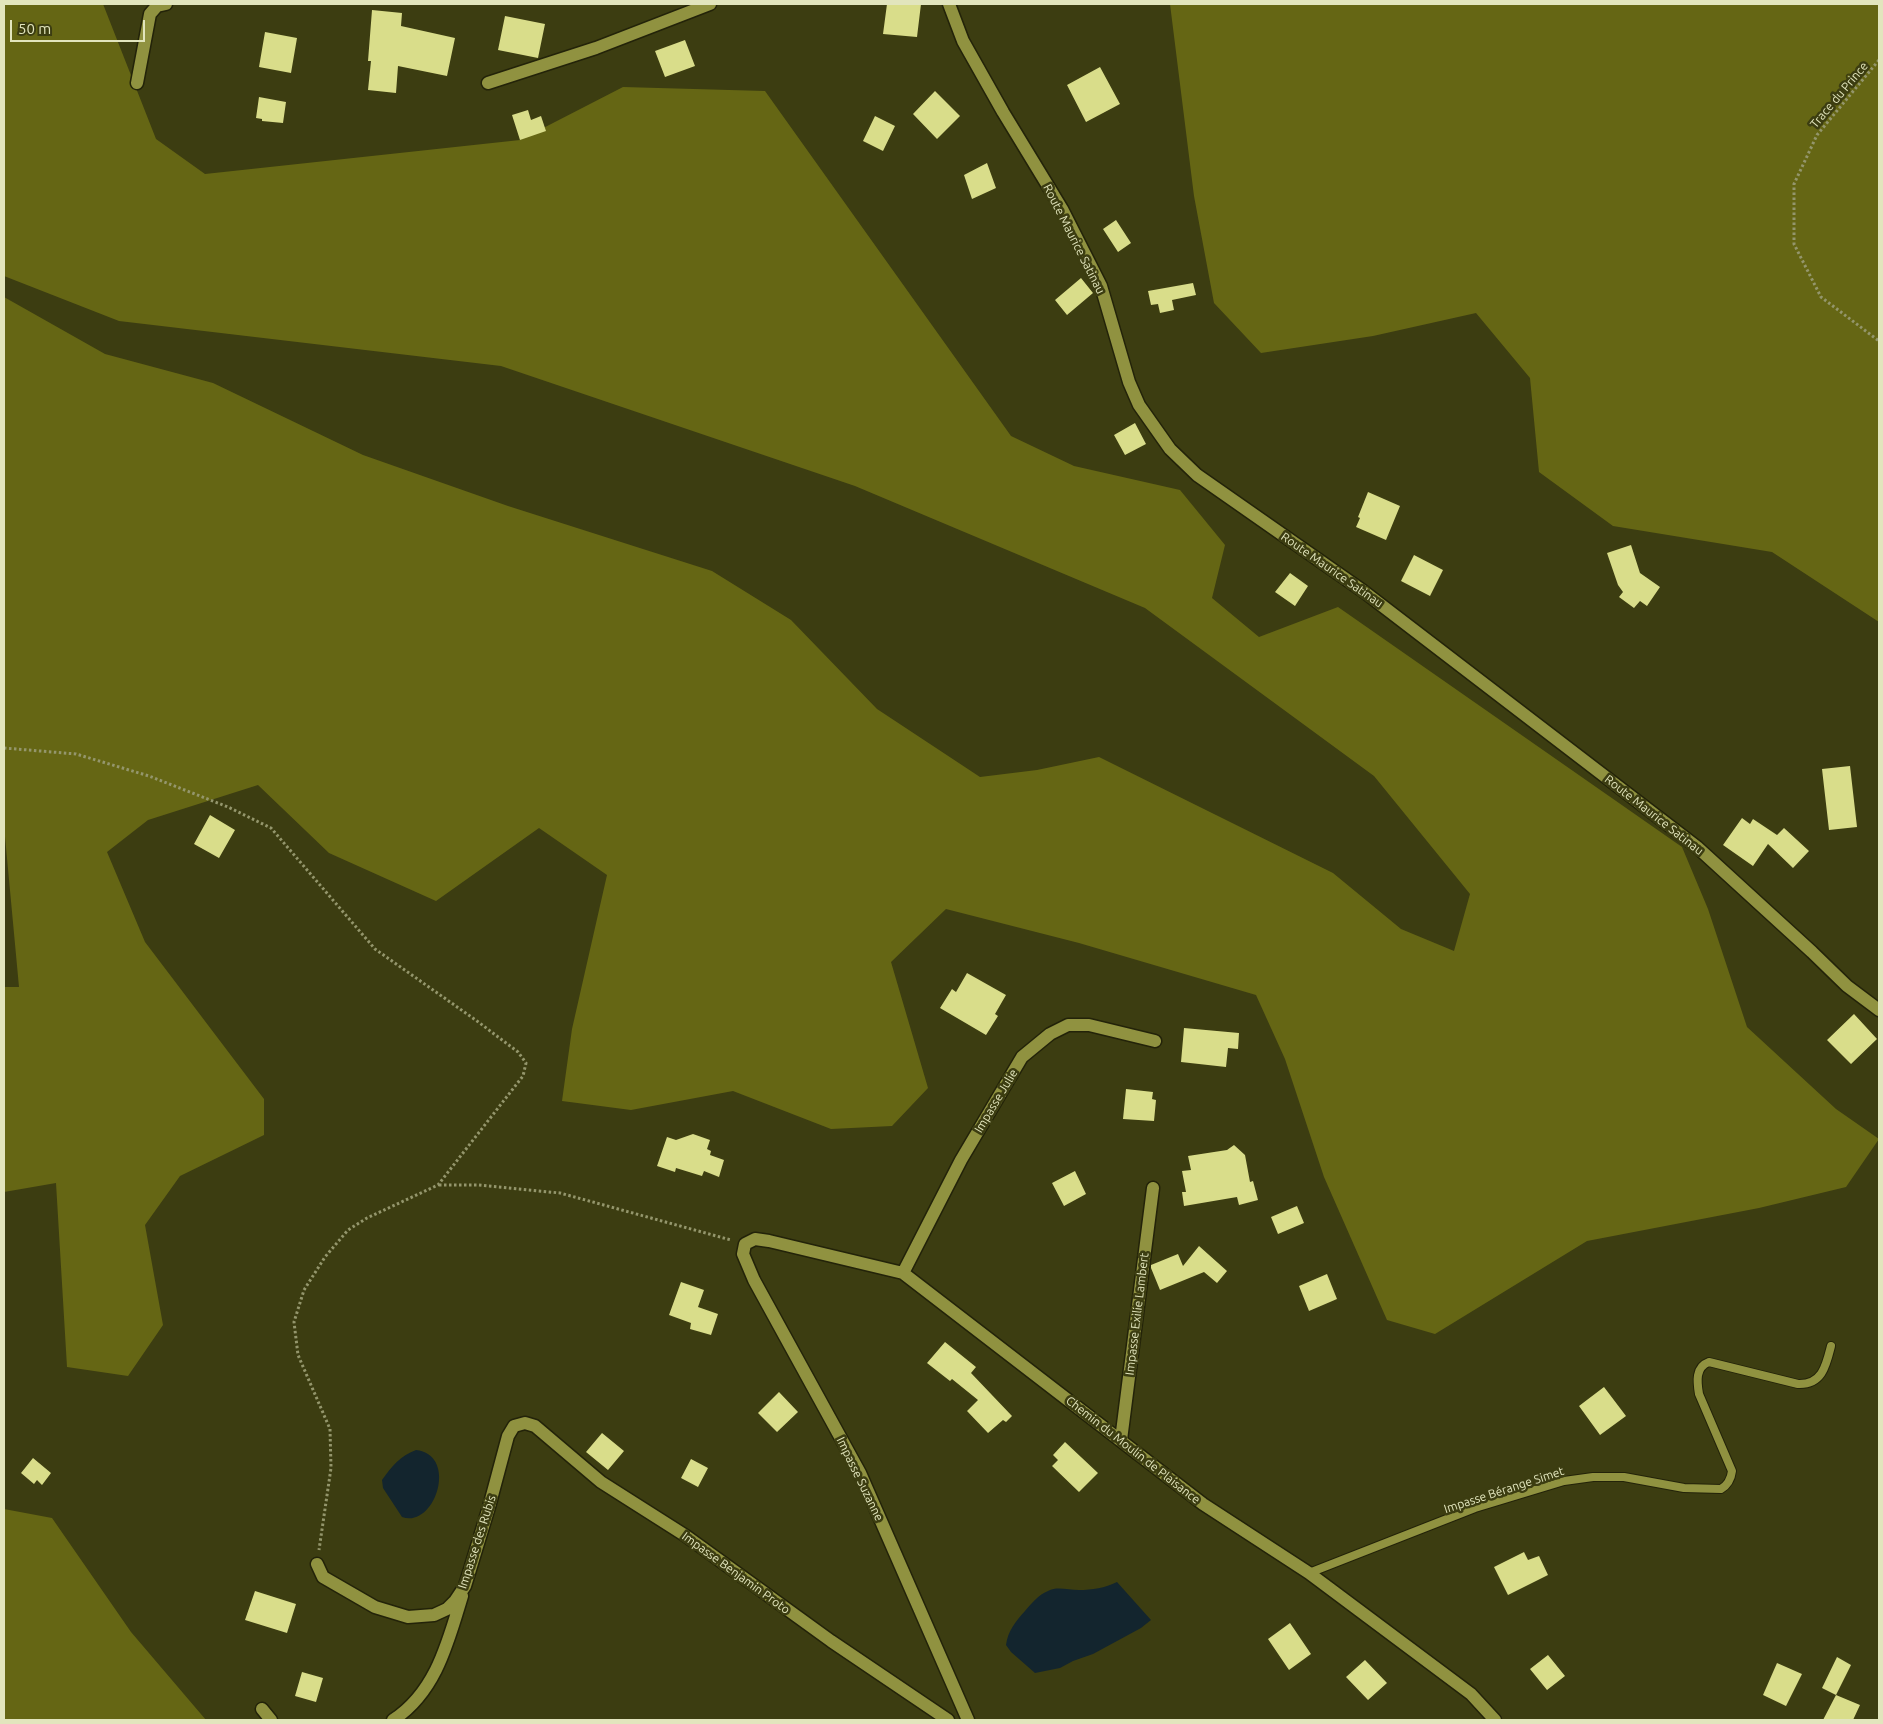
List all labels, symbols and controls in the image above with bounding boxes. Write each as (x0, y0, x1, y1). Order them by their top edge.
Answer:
scale bar (12, 10, 148, 42)
text: 50 m (18, 20, 51, 37)
street label: Trace du Prince (1807, 59, 1871, 131)
street label: Route Maurice Satinau (1040, 182, 1108, 296)
street label: Route Maurice Satinau (1278, 529, 1386, 611)
street label: Route Maurice Satinau (1602, 772, 1706, 858)
street label: Impasse Julie (971, 1067, 1021, 1135)
street label: Impasse Exilie Lambert (1122, 1252, 1152, 1376)
street label: Chemin du Moulin de Plaisance (1063, 1393, 1203, 1507)
street label: Impasse Suzanne (833, 1435, 887, 1523)
street label: Impasse Bérange Simet (1442, 1464, 1566, 1516)
street label: Impasse des Rubis (455, 1493, 499, 1591)
street label: Impasse Benjamin Proto (679, 1529, 793, 1617)

